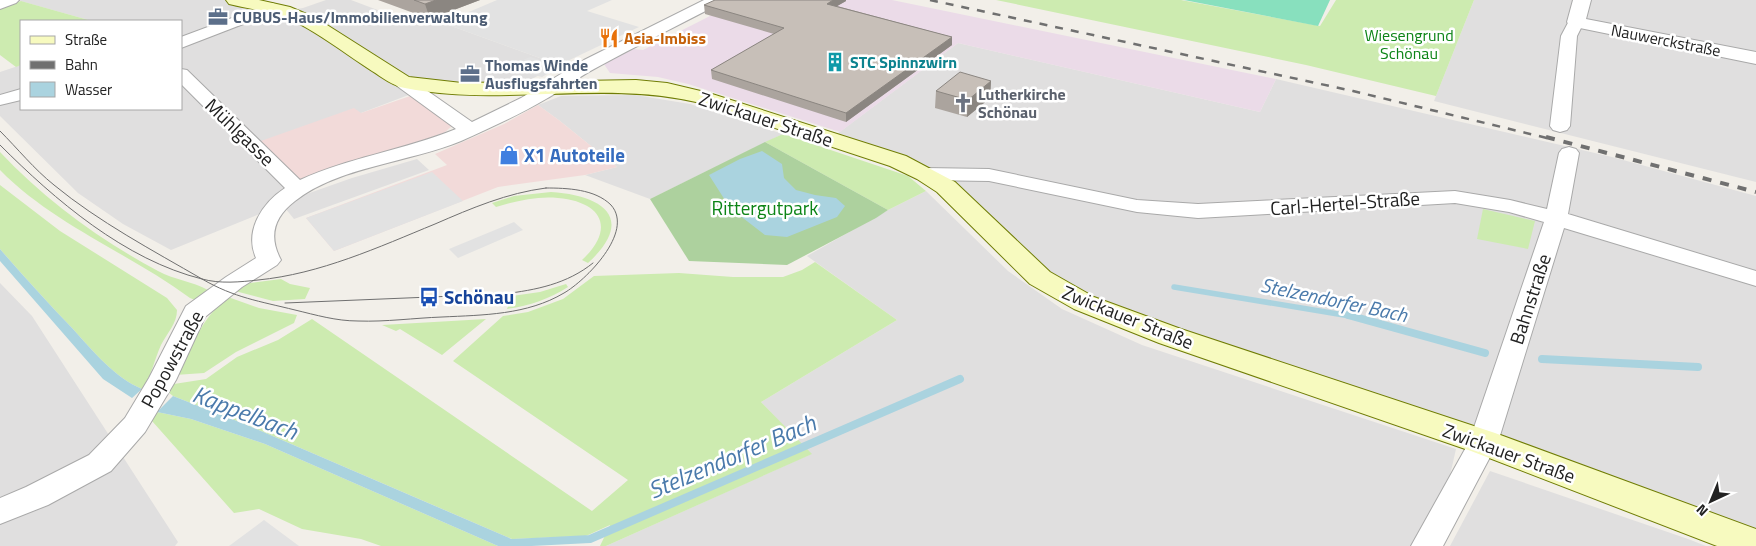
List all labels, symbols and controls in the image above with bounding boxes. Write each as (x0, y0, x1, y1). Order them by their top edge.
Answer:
place label: CUBUS-Haus/Immobilienverwaltung (233, 5, 488, 29)
office icon: CUBUS-Haus/Immobilienverwaltung (207, 6, 229, 28)
street label: Nauwerckstraße (1609, 18, 1723, 62)
legend (20, 20, 182, 110)
park label: Wiesengrund Schönau (1364, 23, 1454, 65)
place label: Asia-Imbiss (624, 26, 706, 50)
restaurant icon: Asia-Imbiss (598, 27, 620, 49)
text: Straße (65, 28, 107, 51)
place label: STC Spinnzwirn (850, 50, 957, 74)
building icon: STC Spinnzwirn (824, 51, 846, 73)
text: Bahn (65, 53, 98, 76)
place label: Thomas Winde Ausflugsfahrten (485, 53, 598, 95)
office icon: Thomas Winde Ausflugsfahrten (459, 63, 481, 85)
text: Wasser (65, 78, 112, 101)
place label: Lutherkirche Schönau (978, 82, 1066, 124)
street label: Zwickauer Straße (695, 83, 837, 154)
street label: Mühlgasse (199, 91, 282, 172)
church icon: Lutherkirche Schönau (952, 92, 974, 114)
place label: X1 Autoteile (524, 140, 625, 169)
shop icon: X1 Autoteile (498, 144, 520, 166)
street label: Carl-Hertel-Straße (1269, 183, 1421, 222)
park label: Rittergutpark (712, 193, 818, 222)
street label: Bahnstraße (1501, 250, 1558, 348)
water label: Stelzendorfer Bach (1258, 269, 1411, 330)
street label: Zwickauer Straße (1058, 277, 1198, 356)
place label: Schönau (444, 282, 514, 311)
bus stop icon: Schönau (418, 286, 440, 308)
street label: Popowstraße (133, 305, 210, 413)
water label: Kappelbach (188, 376, 304, 449)
water label: Stelzendorfer Bach (642, 404, 822, 508)
street label: Zwickauer Straße (1439, 415, 1580, 490)
north arrow (1686, 476, 1736, 526)
text: N (1691, 500, 1712, 522)

